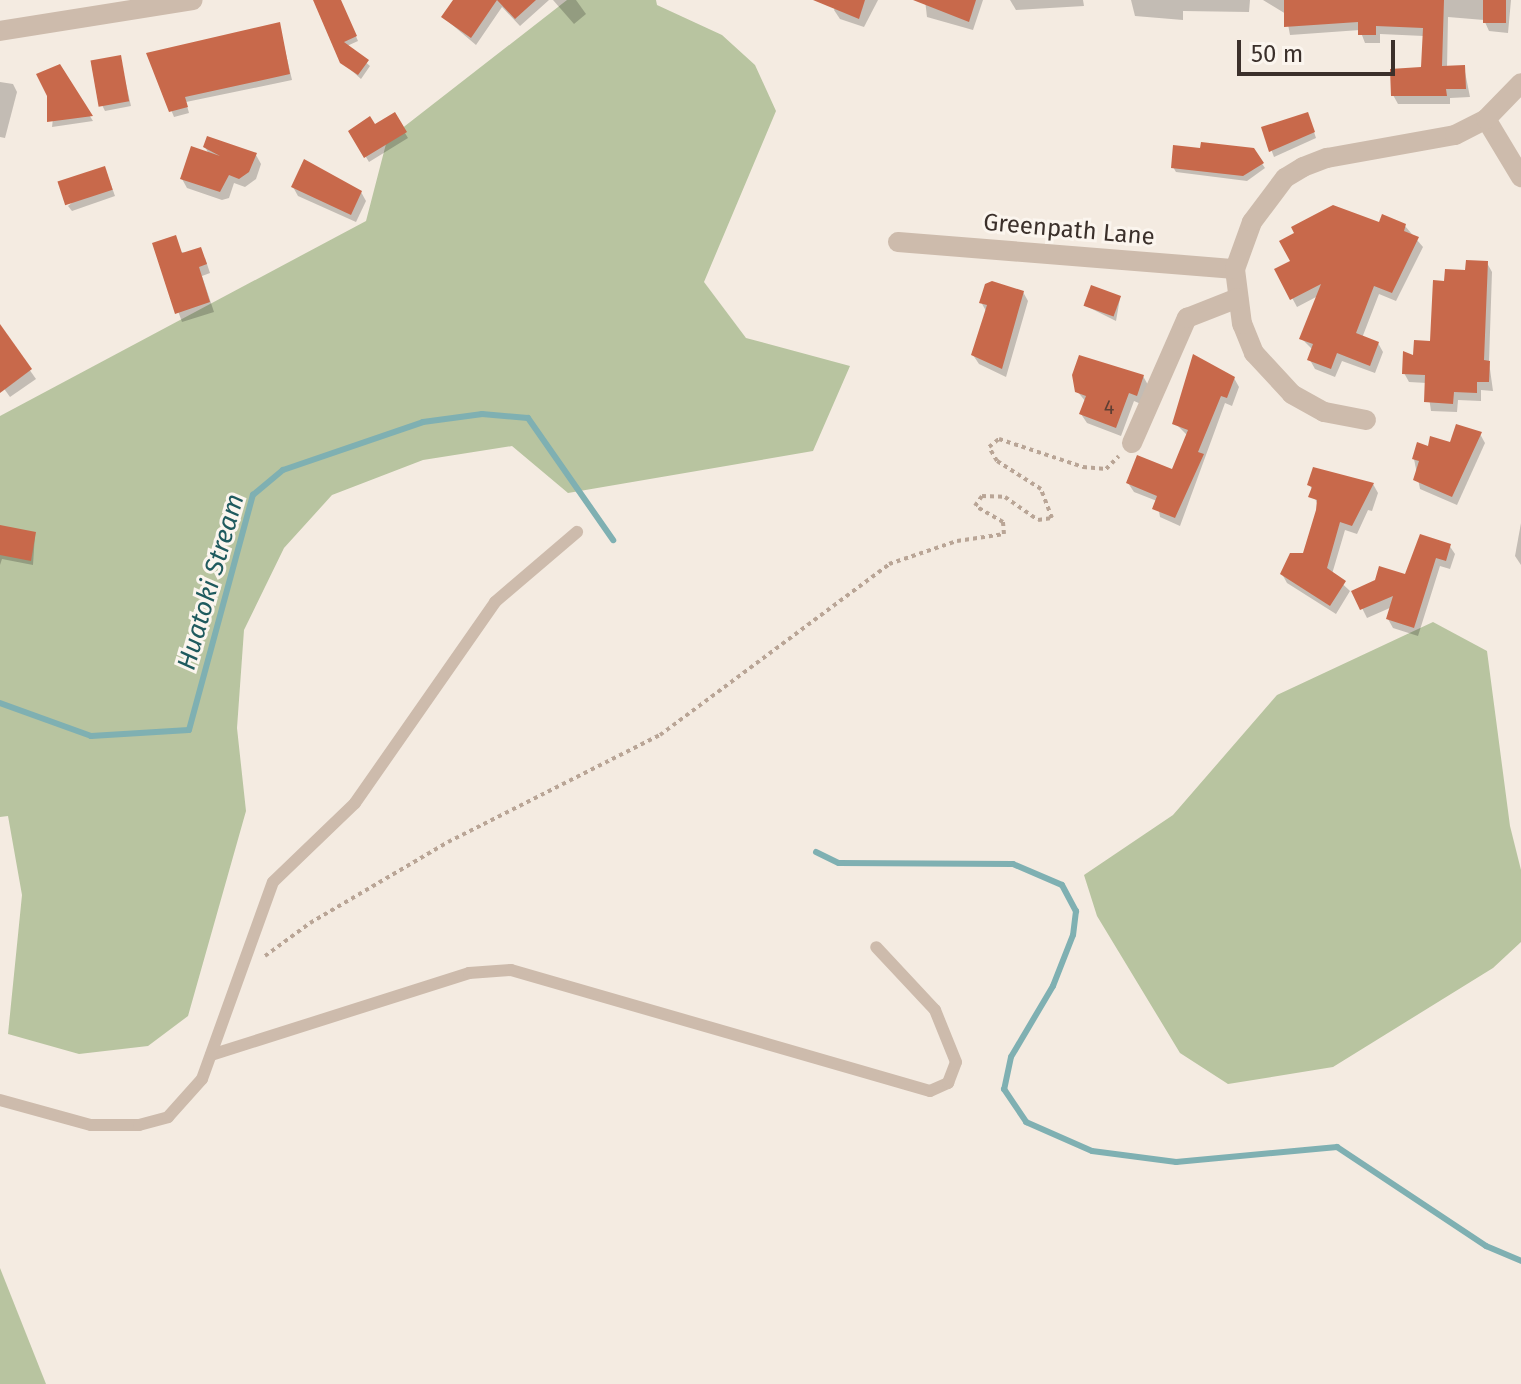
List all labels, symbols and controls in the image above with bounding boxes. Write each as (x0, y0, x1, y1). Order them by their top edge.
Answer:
scale bar (1241, 24, 1399, 74)
text: 50 m (1251, 40, 1303, 68)
street label: Greenpath Lane (982, 208, 1156, 252)
house number: 4 (1104, 395, 1114, 419)
water label: Huatoki Stream (171, 490, 251, 674)

